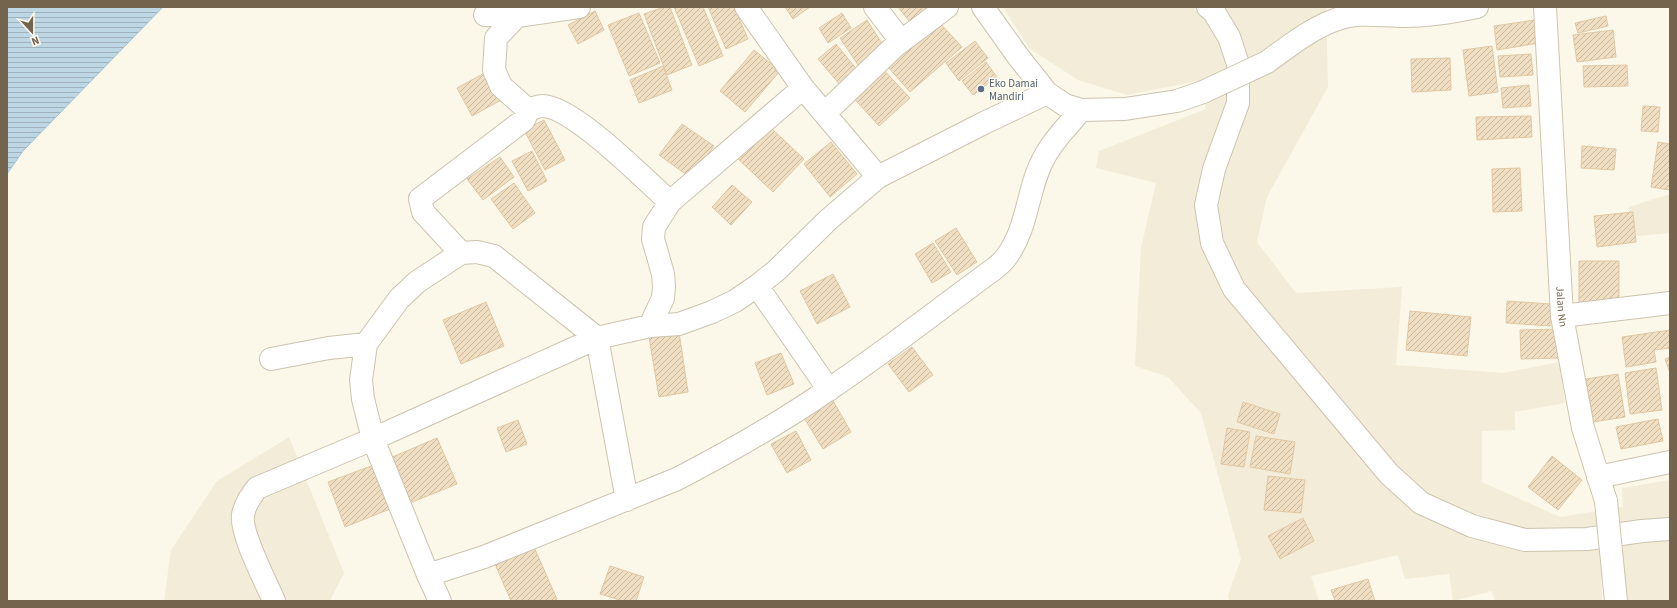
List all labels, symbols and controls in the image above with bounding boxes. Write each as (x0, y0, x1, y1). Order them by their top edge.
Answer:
north arrow (12, 12, 52, 52)
text: N (29, 33, 42, 49)
place label: Eko Damai Mandiri (989, 76, 1038, 104)
marker: Eko Damai Mandiri (976, 84, 986, 94)
street label: Jalan Nn (1553, 286, 1571, 328)

